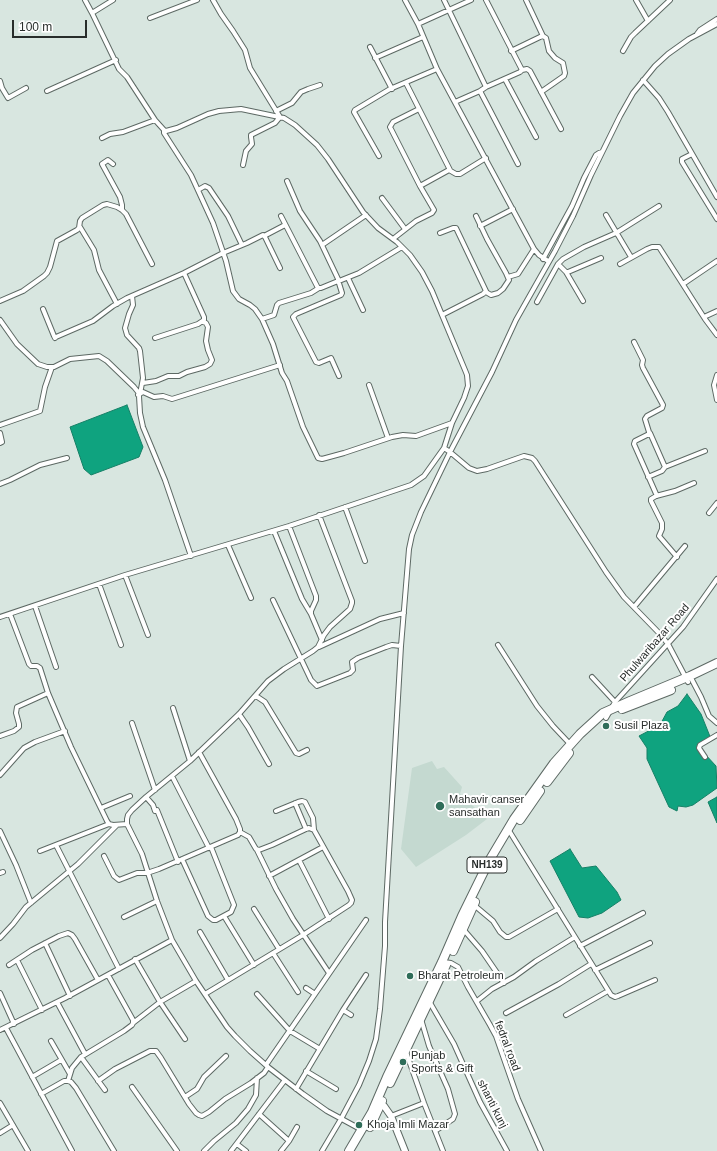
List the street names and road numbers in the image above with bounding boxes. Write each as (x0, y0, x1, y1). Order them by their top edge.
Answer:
street label: Phulwaribazar Road (618, 601, 692, 685)
road number: NH139 (467, 857, 507, 873)
street label: fedral road (491, 1019, 523, 1073)
street label: shanti kunj (474, 1078, 510, 1130)

